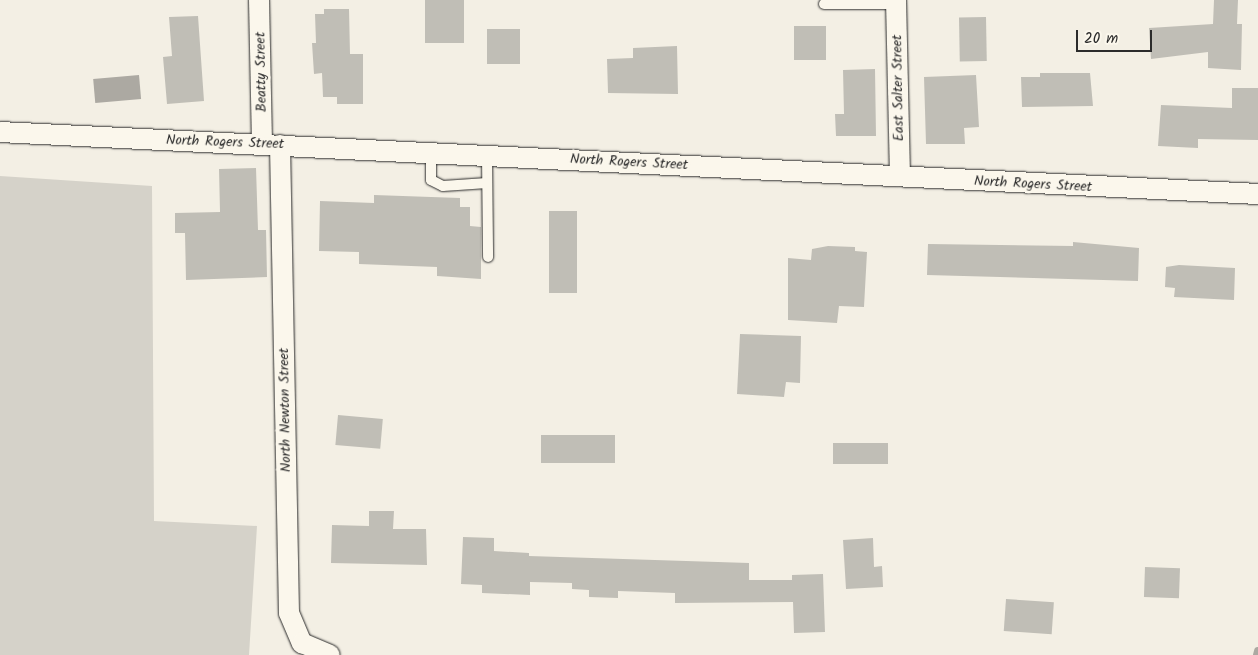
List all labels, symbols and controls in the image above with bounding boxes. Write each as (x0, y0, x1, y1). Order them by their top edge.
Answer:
scale bar (1078, 20, 1154, 52)
text: 20 m (1084, 27, 1118, 51)
street label: Beatty Street (252, 32, 270, 112)
street label: East Salter Street (889, 35, 907, 141)
street label: North Rogers Street (166, 132, 284, 152)
street label: North Rogers Street (570, 151, 688, 173)
street label: North Rogers Street (974, 173, 1092, 195)
street label: North Newton Street (276, 348, 294, 472)

